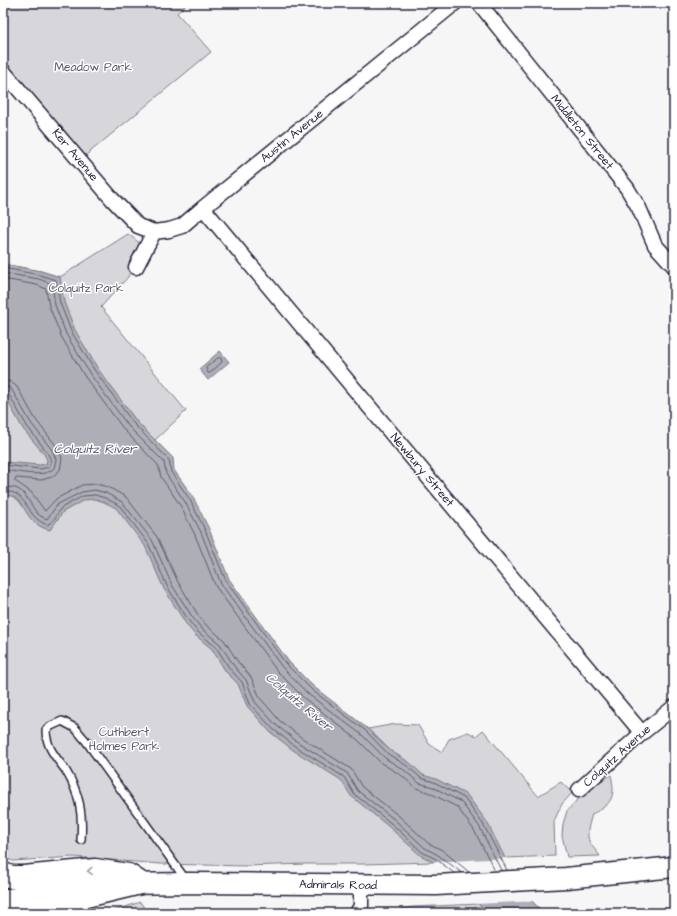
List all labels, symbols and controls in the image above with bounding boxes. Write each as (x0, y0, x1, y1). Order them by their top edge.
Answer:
park label: Meadow Park (54, 59, 132, 76)
street label: Middleton Street (546, 91, 618, 173)
street label: Austin Avenue (257, 105, 327, 167)
street label: Ker Avenue (48, 125, 102, 185)
park label: Colquitz Park (49, 280, 124, 297)
street label: Newbury Street (385, 429, 458, 511)
water label: Colquitz River (54, 440, 138, 458)
water label: Colquitz River (261, 668, 338, 737)
street label: Colquitz Avenue (579, 721, 655, 791)
park label: Cuthbert Holmes Park (89, 724, 160, 755)
one-way arrow (87, 867, 93, 875)
street label: Admirals Road (299, 876, 377, 894)

